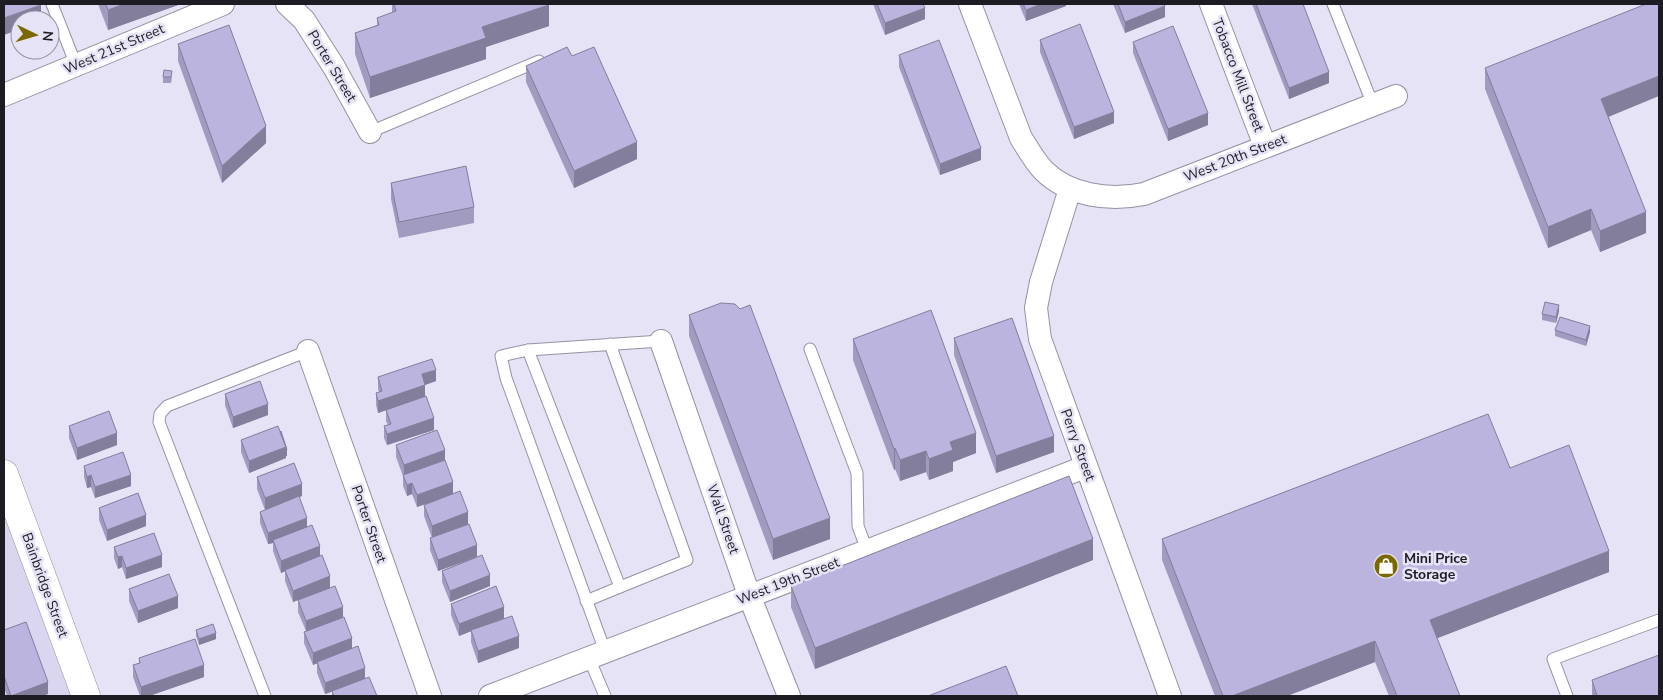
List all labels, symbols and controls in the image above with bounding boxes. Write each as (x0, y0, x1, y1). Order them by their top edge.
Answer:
north arrow (10, 10, 60, 60)
street label: Tobacco Mill Street (1208, 16, 1268, 135)
street label: West 21st Street (61, 19, 167, 79)
street label: Porter Street (303, 26, 361, 106)
text: N (38, 30, 57, 42)
street label: West 20th Street (1181, 130, 1289, 186)
street label: Perry Street (1056, 406, 1100, 484)
street label: Wall Street (702, 482, 744, 556)
street label: Porter Street (347, 483, 391, 565)
street label: Bainbridge Street (17, 530, 73, 640)
place label: Mini Price Storage (1404, 549, 1468, 584)
street label: West 19th Street (734, 553, 842, 609)
shop icon: Mini Price Storage (1373, 553, 1399, 579)

